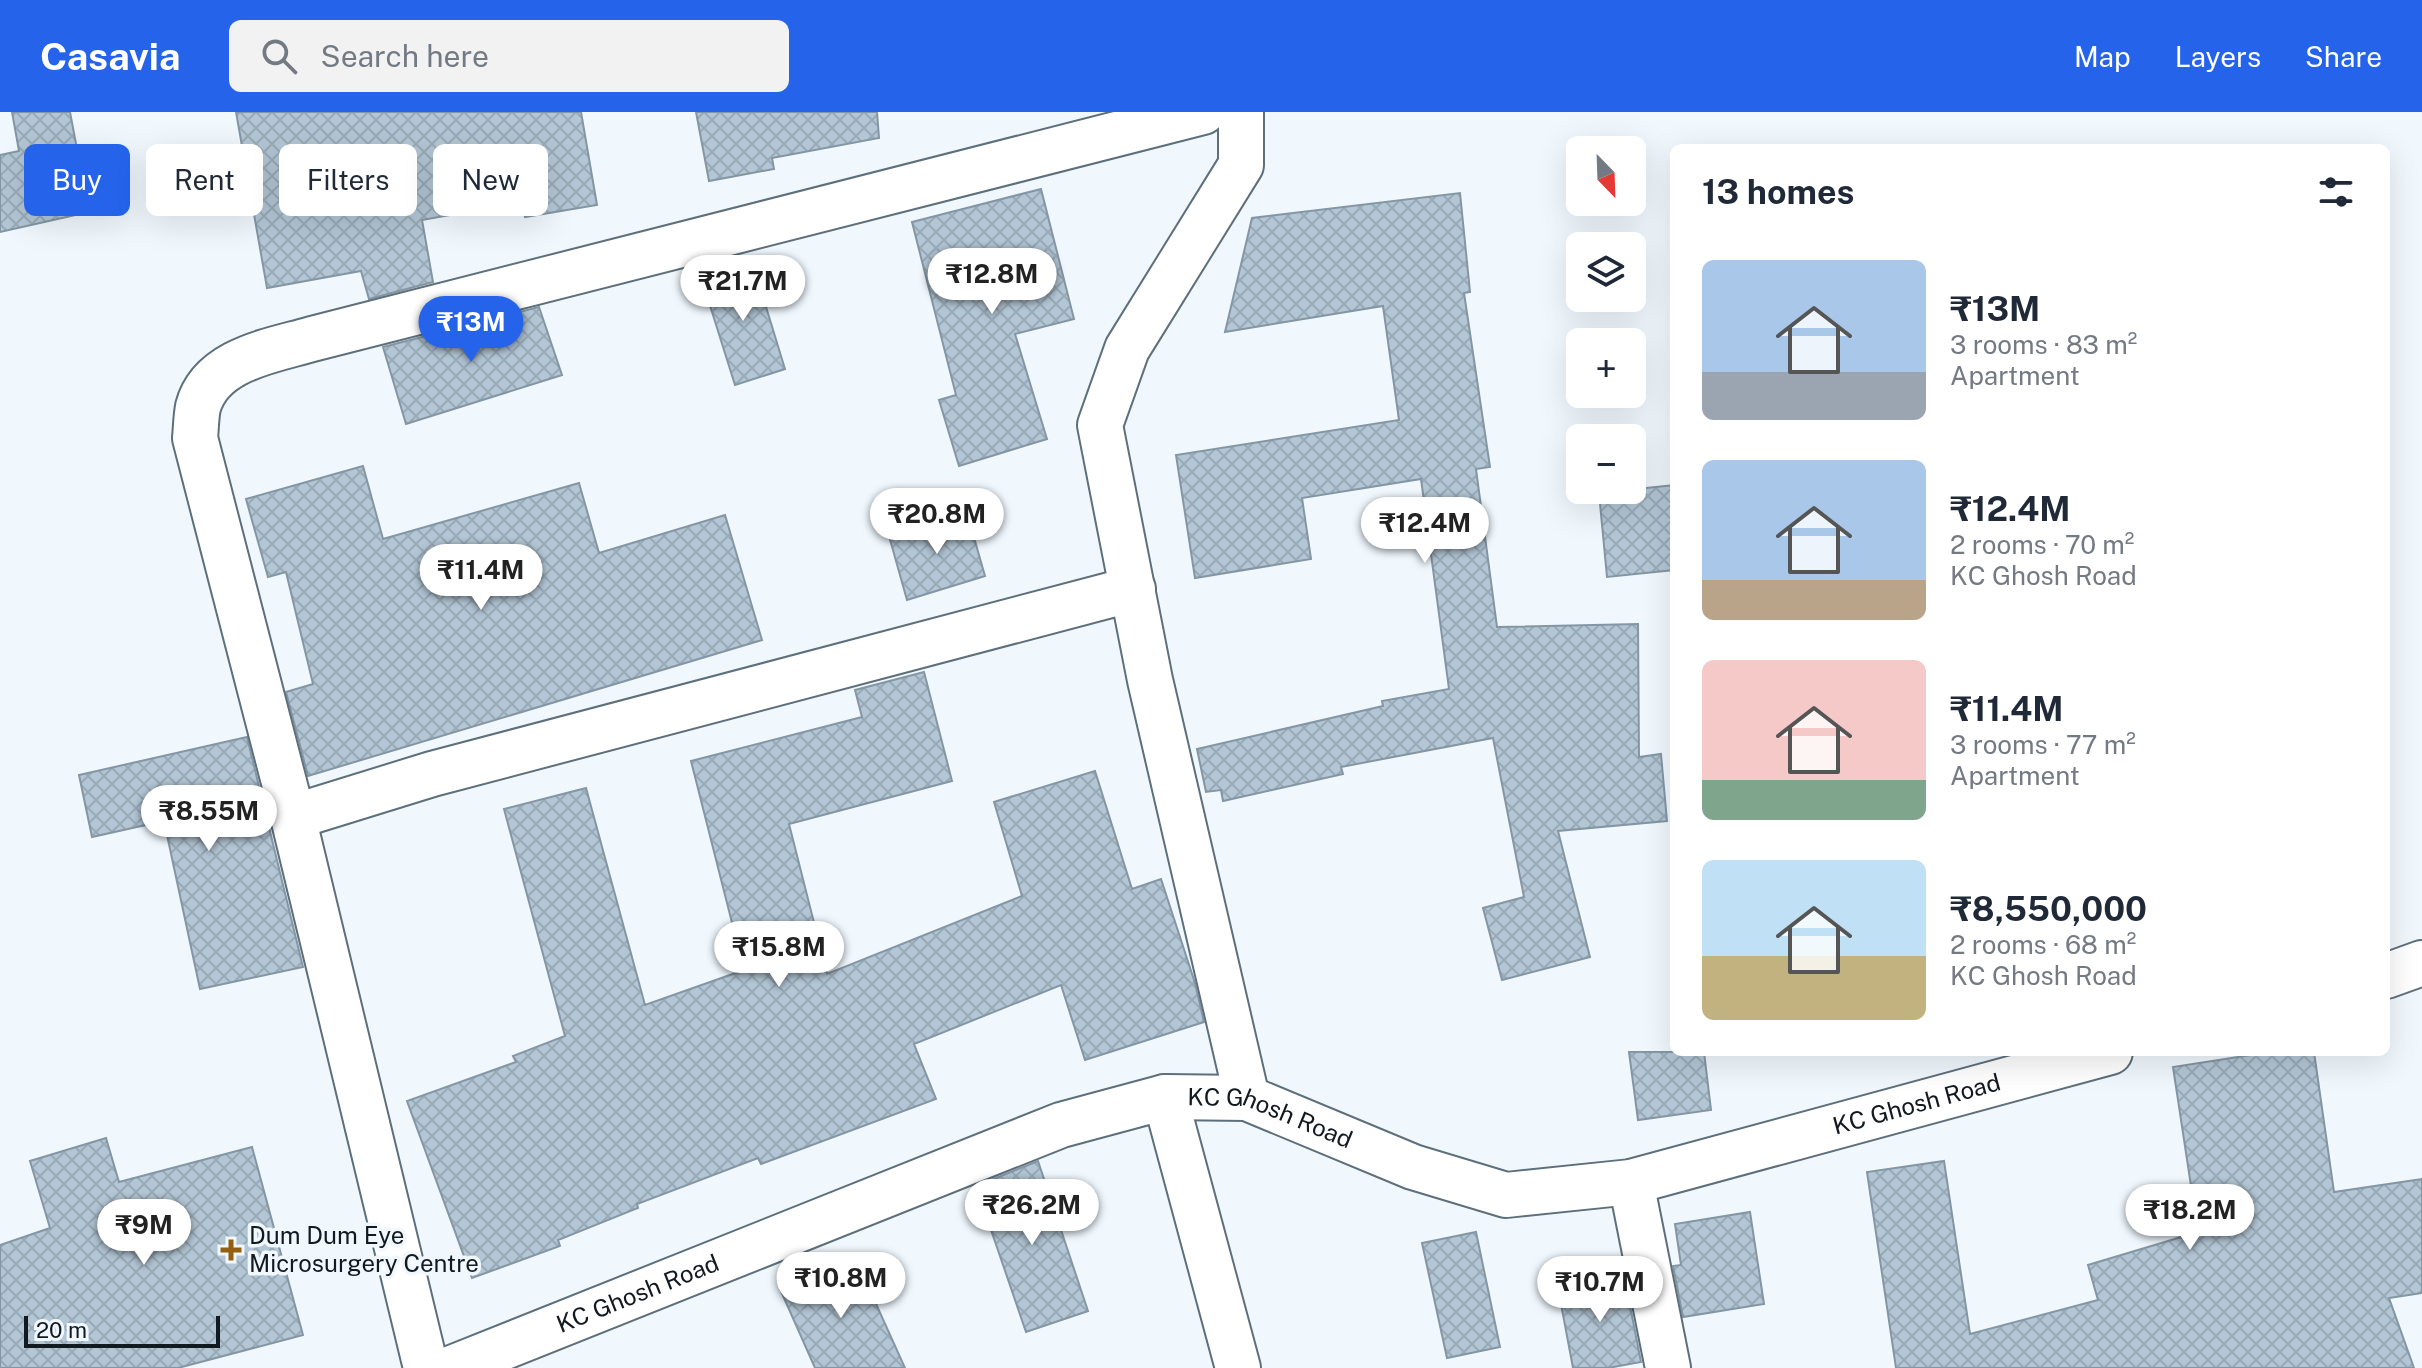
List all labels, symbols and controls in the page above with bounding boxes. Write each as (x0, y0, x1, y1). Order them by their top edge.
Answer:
search box (229, 20, 789, 92)
text: Casavia (40, 34, 181, 79)
icon: search (257, 34, 301, 78)
text: Search here (321, 38, 489, 74)
text: Map (2074, 40, 2131, 73)
text: Layers (2175, 40, 2261, 73)
text: Share (2305, 40, 2382, 73)
north arrow (1566, 136, 1646, 216)
map controls (1566, 136, 1646, 504)
chip: Buy (24, 144, 130, 216)
chip: Rent (146, 144, 263, 216)
chip: Filters (279, 144, 417, 216)
chip: New (433, 144, 548, 216)
icon: filters (2314, 170, 2358, 214)
text: 13 homes (1702, 172, 1854, 212)
button: layers (1566, 232, 1646, 312)
pin: ₹12.8M (927, 248, 1057, 316)
pin: ₹21.7M (678, 255, 808, 323)
text: ₹12.8M (946, 258, 1038, 289)
text: ₹21.7M (698, 265, 788, 296)
text: ₹13M (1950, 289, 2040, 329)
icon: home (1766, 292, 1862, 388)
pin: ₹13M (424, 296, 518, 364)
text: ₹13M (437, 306, 506, 337)
button: + (1566, 328, 1646, 408)
text: 3 rooms · 83 m² (1950, 329, 2137, 360)
text: Apartment (1950, 360, 2080, 391)
button: − (1566, 424, 1646, 504)
pin: ₹20.8M (872, 488, 1002, 556)
text: ₹12.4M (1950, 489, 2071, 529)
icon: home (1766, 492, 1862, 588)
pin: ₹12.4M (1360, 497, 1490, 565)
text: ₹20.8M (888, 498, 986, 529)
text: ₹12.4M (1379, 507, 1471, 538)
text: 2 rooms · 70 m² (1950, 529, 2134, 560)
pin: ₹11.4M (416, 544, 546, 612)
text: ₹11.4M (438, 554, 524, 585)
text: KC Ghosh Road (1950, 560, 2137, 591)
text: ₹11.4M (1950, 689, 2064, 729)
icon: home (1766, 692, 1862, 788)
text: 3 rooms · 77 m² (1950, 729, 2136, 760)
text: Apartment (1950, 760, 2080, 791)
pin: ₹8.55M (144, 785, 274, 853)
text: ₹8.55M (159, 795, 259, 826)
text: ₹8,550,000 (1950, 889, 2147, 929)
icon: home (1766, 892, 1862, 988)
pin: ₹15.8M (714, 921, 844, 989)
text: 2 rooms · 68 m² (1950, 929, 2136, 960)
text: ₹15.8M (732, 931, 826, 962)
text: KC Ghosh Road (1950, 960, 2137, 991)
street label: KC Ghosh Road (1830, 1067, 2003, 1140)
street label: KC Ghosh Road (1187, 1082, 1357, 1153)
pin: ₹26.2M (967, 1179, 1097, 1247)
pin: ₹18.2M (2125, 1184, 2255, 1252)
text: ₹26.2M (983, 1189, 1081, 1220)
text: ₹18.2M (2143, 1194, 2237, 1225)
pin: ₹9M (105, 1199, 183, 1267)
text: ₹9M (115, 1209, 173, 1240)
place label: Dum Dum Eye Microsurgery Centre (249, 1221, 479, 1277)
marker: Dum Dum Eye Microsurgery Centre (220, 1239, 242, 1261)
street label: KC Ghosh Road (552, 1248, 723, 1338)
pin: ₹10.8M (776, 1252, 906, 1320)
pin: ₹10.7M (1535, 1256, 1665, 1324)
text: ₹10.8M (795, 1262, 887, 1293)
text: ₹10.7M (1555, 1266, 1645, 1297)
scale bar (24, 1312, 220, 1348)
text: 20 m (36, 1317, 87, 1343)

